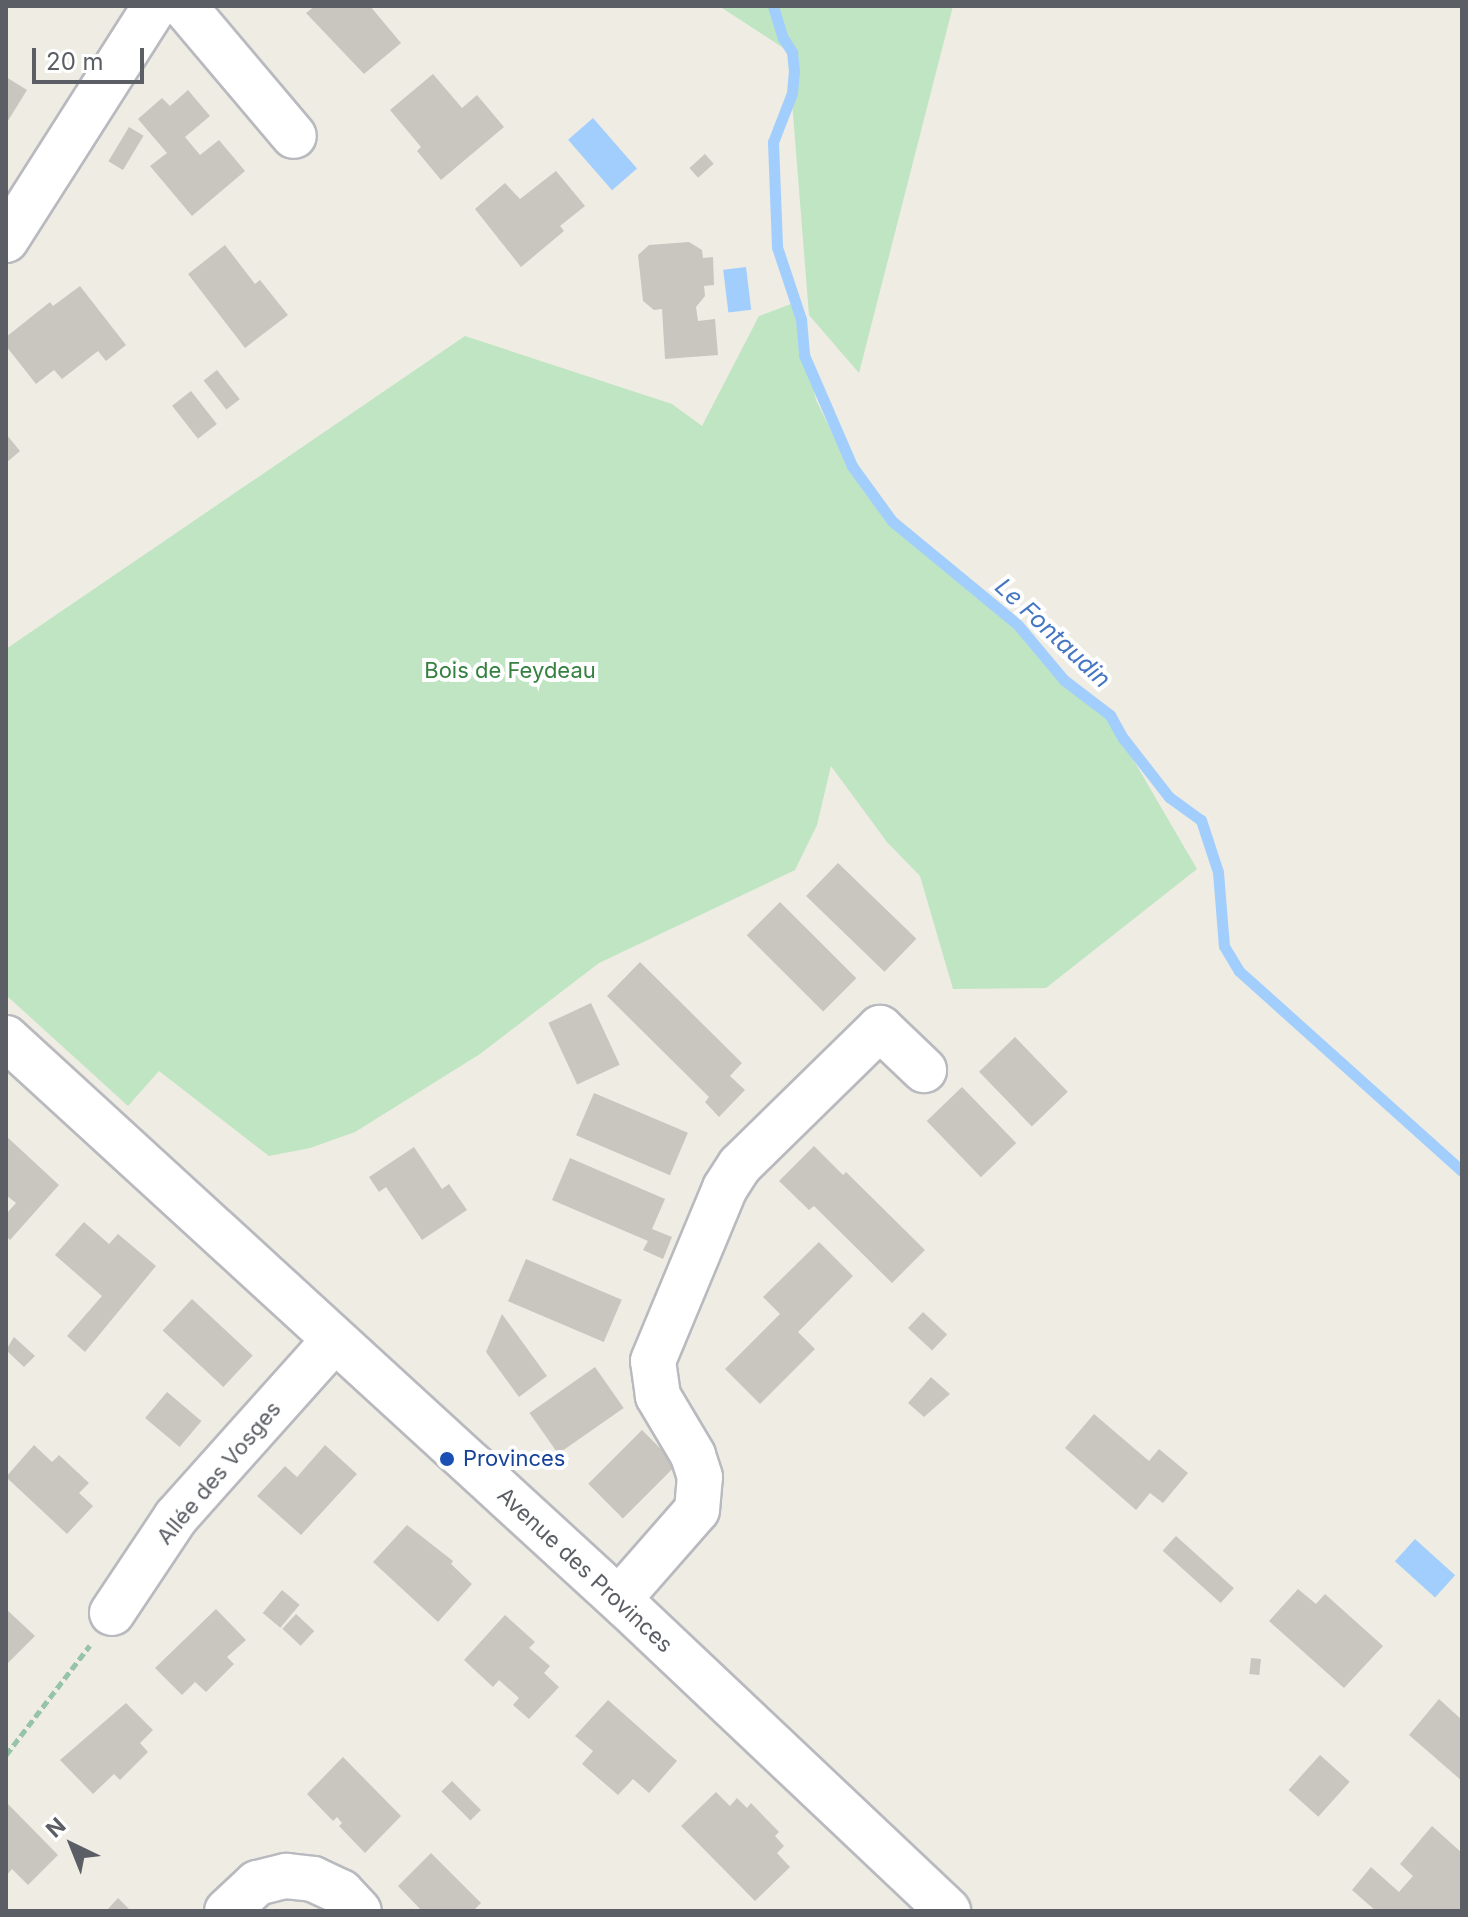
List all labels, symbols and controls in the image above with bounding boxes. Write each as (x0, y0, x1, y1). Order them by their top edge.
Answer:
scale bar (36, 32, 148, 82)
text: 20 m (46, 47, 104, 76)
water label: Le Fontaudin (989, 572, 1117, 694)
park label: Bois de Feydeau (424, 658, 596, 684)
street label: Allée des Vosges (151, 1396, 287, 1550)
place label: Provinces (463, 1446, 565, 1472)
marker: Provinces (438, 1450, 456, 1468)
street label: Avenue des Provinces (492, 1482, 678, 1658)
north arrow (32, 1805, 112, 1885)
text: N (41, 1812, 71, 1843)

